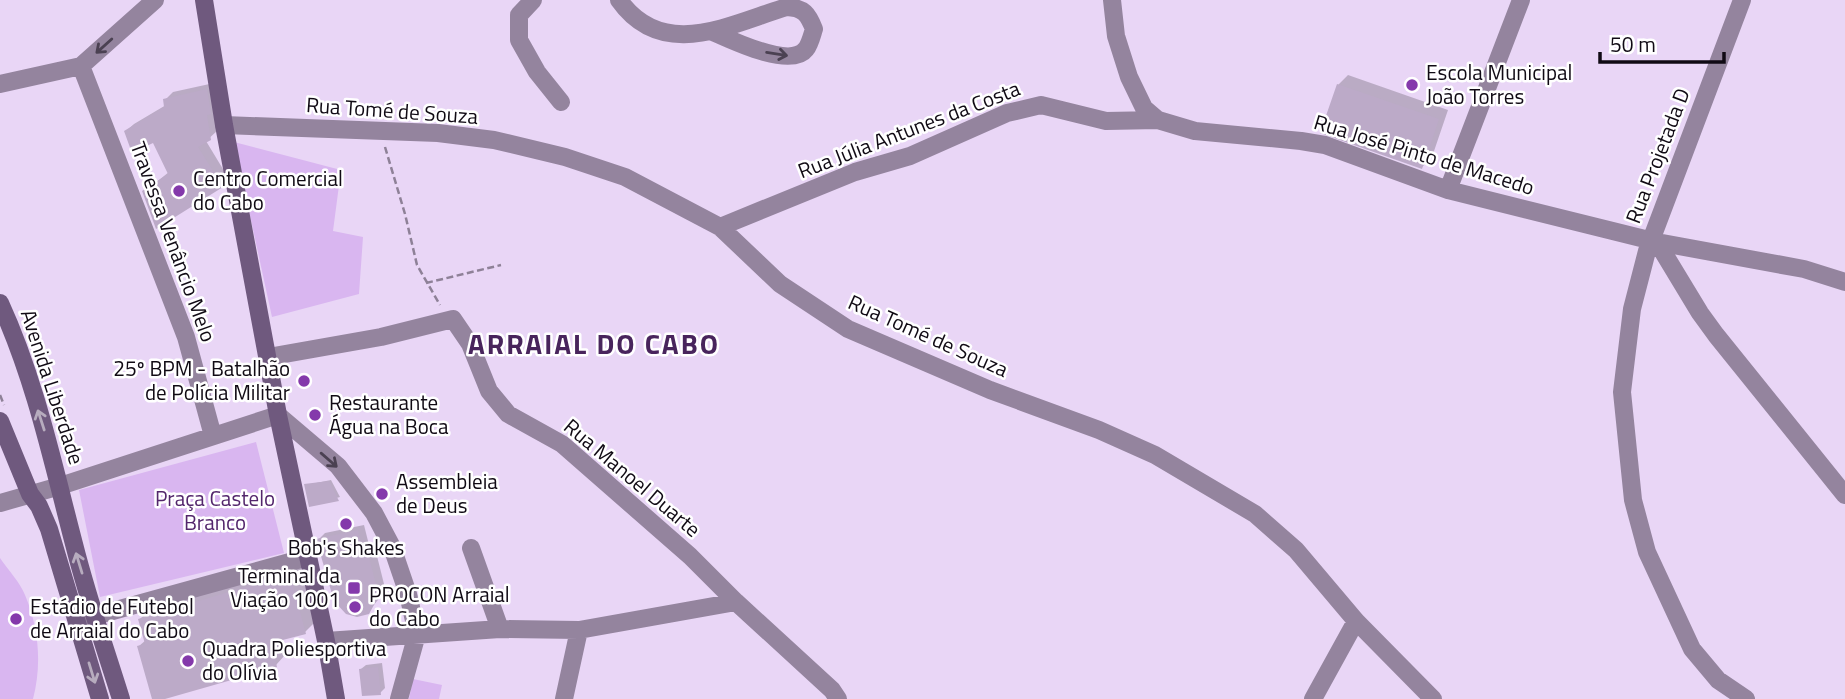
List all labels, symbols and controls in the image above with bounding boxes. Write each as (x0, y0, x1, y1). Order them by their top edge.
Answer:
scale bar (1600, 21, 1724, 65)
text: 50 m (1610, 28, 1656, 60)
one-way arrow (96, 37, 113, 54)
one-way arrow (765, 48, 788, 61)
place label: Escola Municipal João Torres (1426, 56, 1572, 112)
street label: Rua Júlia Antunes da Costa (793, 72, 1025, 186)
marker: Escola Municipal João Torres (1404, 77, 1420, 93)
street label: Rua Projetada D (1617, 83, 1698, 228)
street label: Rua Tomé de Souza (305, 88, 480, 132)
street label: Rua José Pinto de Macedo (1310, 105, 1538, 203)
street label: Travessa Venâncio Melo (123, 137, 225, 346)
place label: Centro Comercial do Cabo (193, 162, 343, 218)
marker: Centro Comercial do Cabo (171, 183, 187, 199)
street label: Rua Tomé de Souza (843, 285, 1014, 385)
street label: Avenida Liberdade (13, 305, 93, 468)
district label: ARRAIAL DO CABO (468, 322, 720, 365)
place label: 25º BPM - Batalhão de Polícia Militar (113, 352, 290, 408)
marker: 25º BPM - Batalhão de Polícia Militar (296, 373, 312, 389)
place label: Restaurante Água na Boca (329, 386, 449, 442)
marker: Restaurante Água na Boca (307, 407, 323, 423)
one-way arrow (34, 409, 47, 431)
street label: Rua Manoel Duarte (557, 410, 708, 544)
one-way arrow (320, 452, 338, 468)
place label: Assembleia de Deus (396, 465, 498, 521)
park label: Praça Castelo Branco (155, 482, 275, 538)
marker: Assembleia de Deus (374, 486, 390, 502)
marker: Bob's Shakes (338, 516, 354, 532)
place label: Bob's Shakes (288, 531, 404, 563)
one-way arrow (72, 553, 85, 575)
place label: Terminal da Viação 1001 (230, 559, 340, 615)
place label: PROCON Arraial do Cabo (369, 578, 510, 634)
marker: Terminal da Viação 1001 (346, 580, 362, 596)
place label: Estádio de Futebol de Arraial do Cabo (30, 590, 194, 646)
marker: PROCON Arraial do Cabo (347, 599, 363, 615)
marker: Estádio de Futebol de Arraial do Cabo (8, 611, 24, 627)
place label: Quadra Poliesportiva do Olívia (202, 632, 387, 688)
marker: Quadra Poliesportiva do Olívia (180, 653, 196, 669)
one-way arrow (87, 662, 100, 684)

